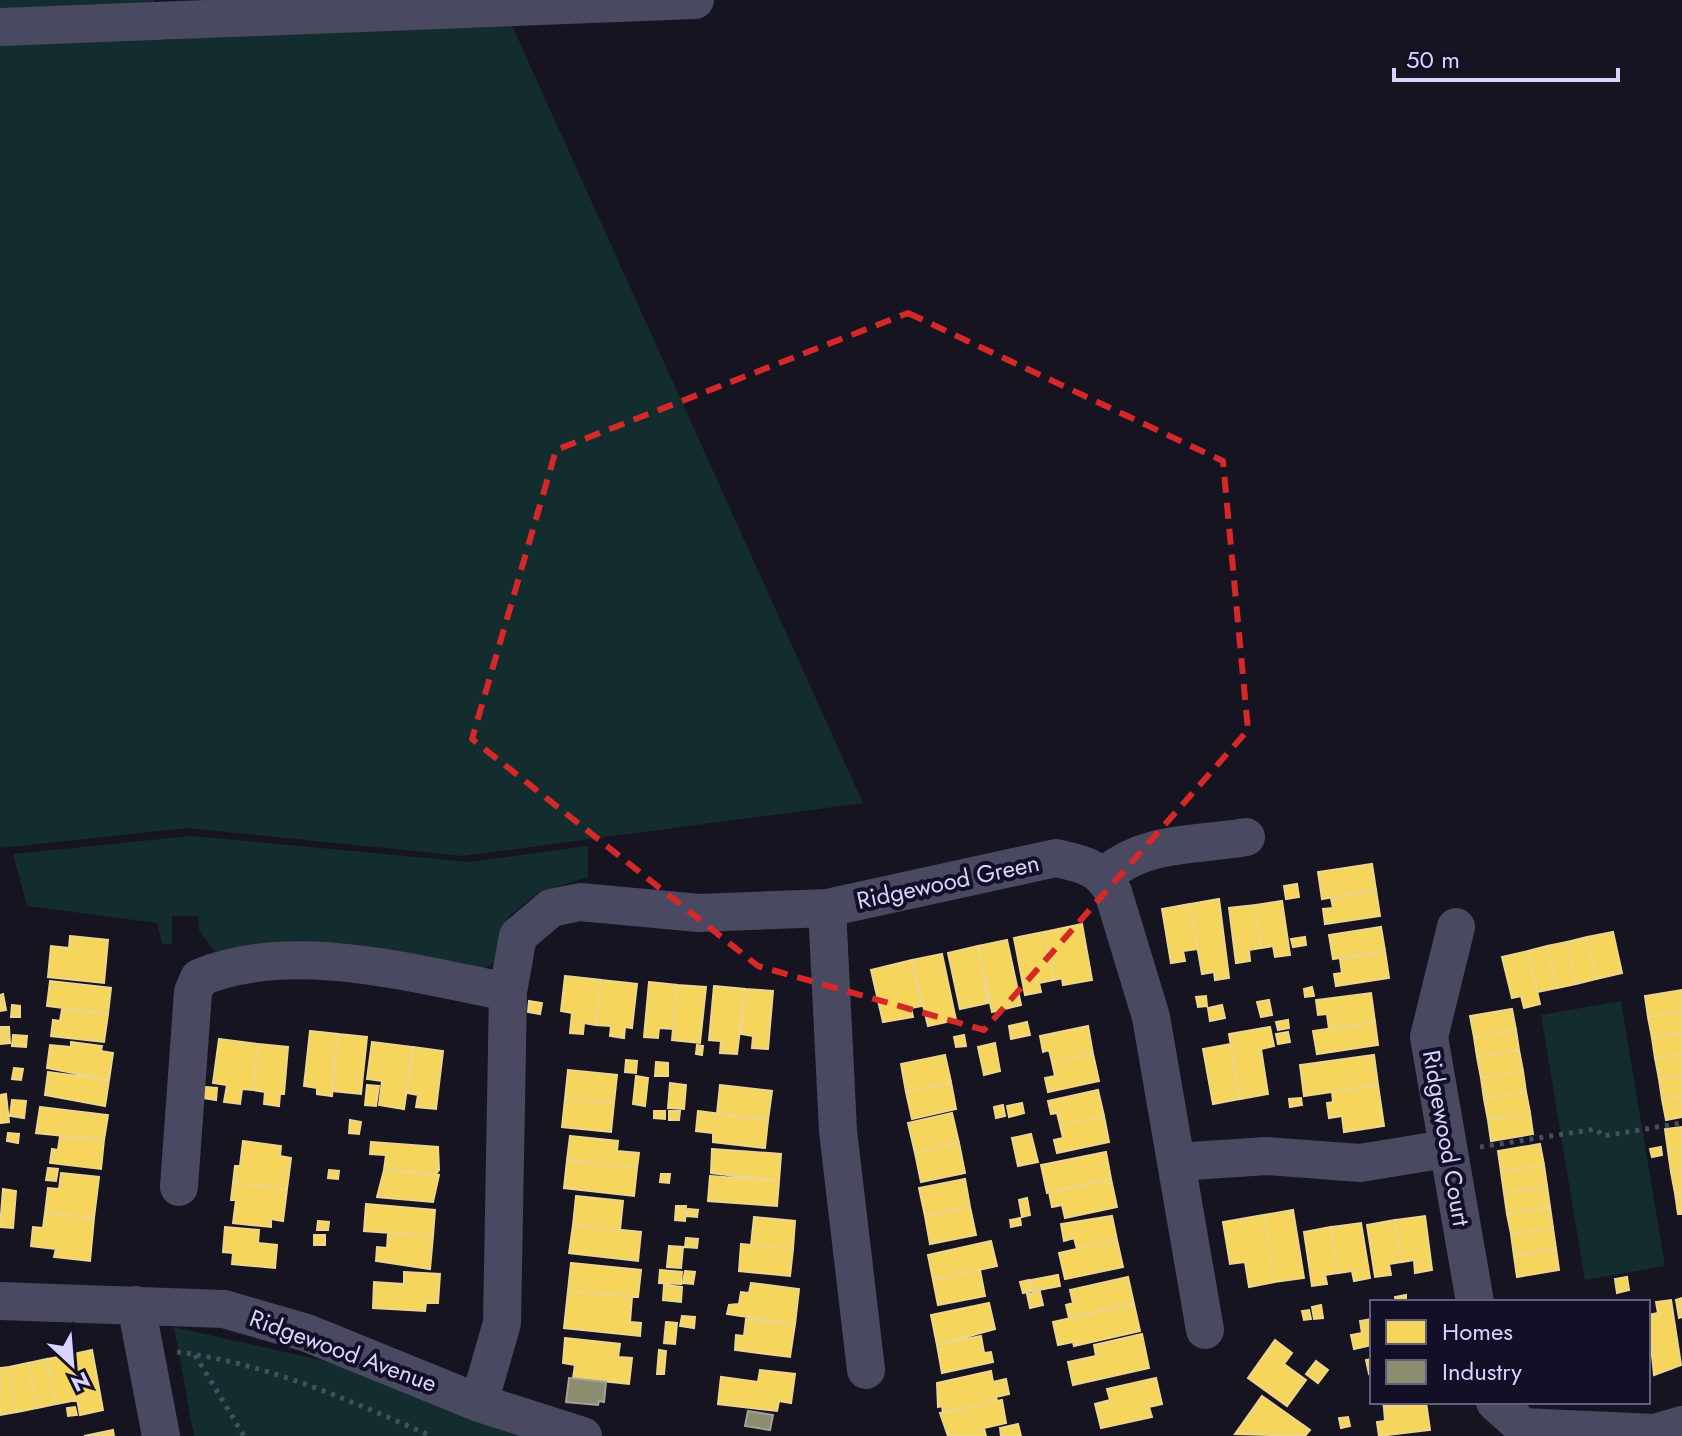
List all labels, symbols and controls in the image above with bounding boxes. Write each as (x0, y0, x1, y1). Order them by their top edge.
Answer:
scale bar (1394, 32, 1618, 82)
text: 50 m (1406, 42, 1460, 77)
street label: Ridgewood Green (853, 845, 1042, 918)
street label: Ridgewood Court (1414, 1047, 1479, 1229)
street label: Ridgewood Avenue (245, 1300, 442, 1401)
legend (1370, 1300, 1650, 1404)
text: Homes (1442, 1314, 1513, 1349)
north arrow (32, 1324, 112, 1404)
text: Industry (1442, 1354, 1522, 1389)
text: N (66, 1364, 96, 1400)

